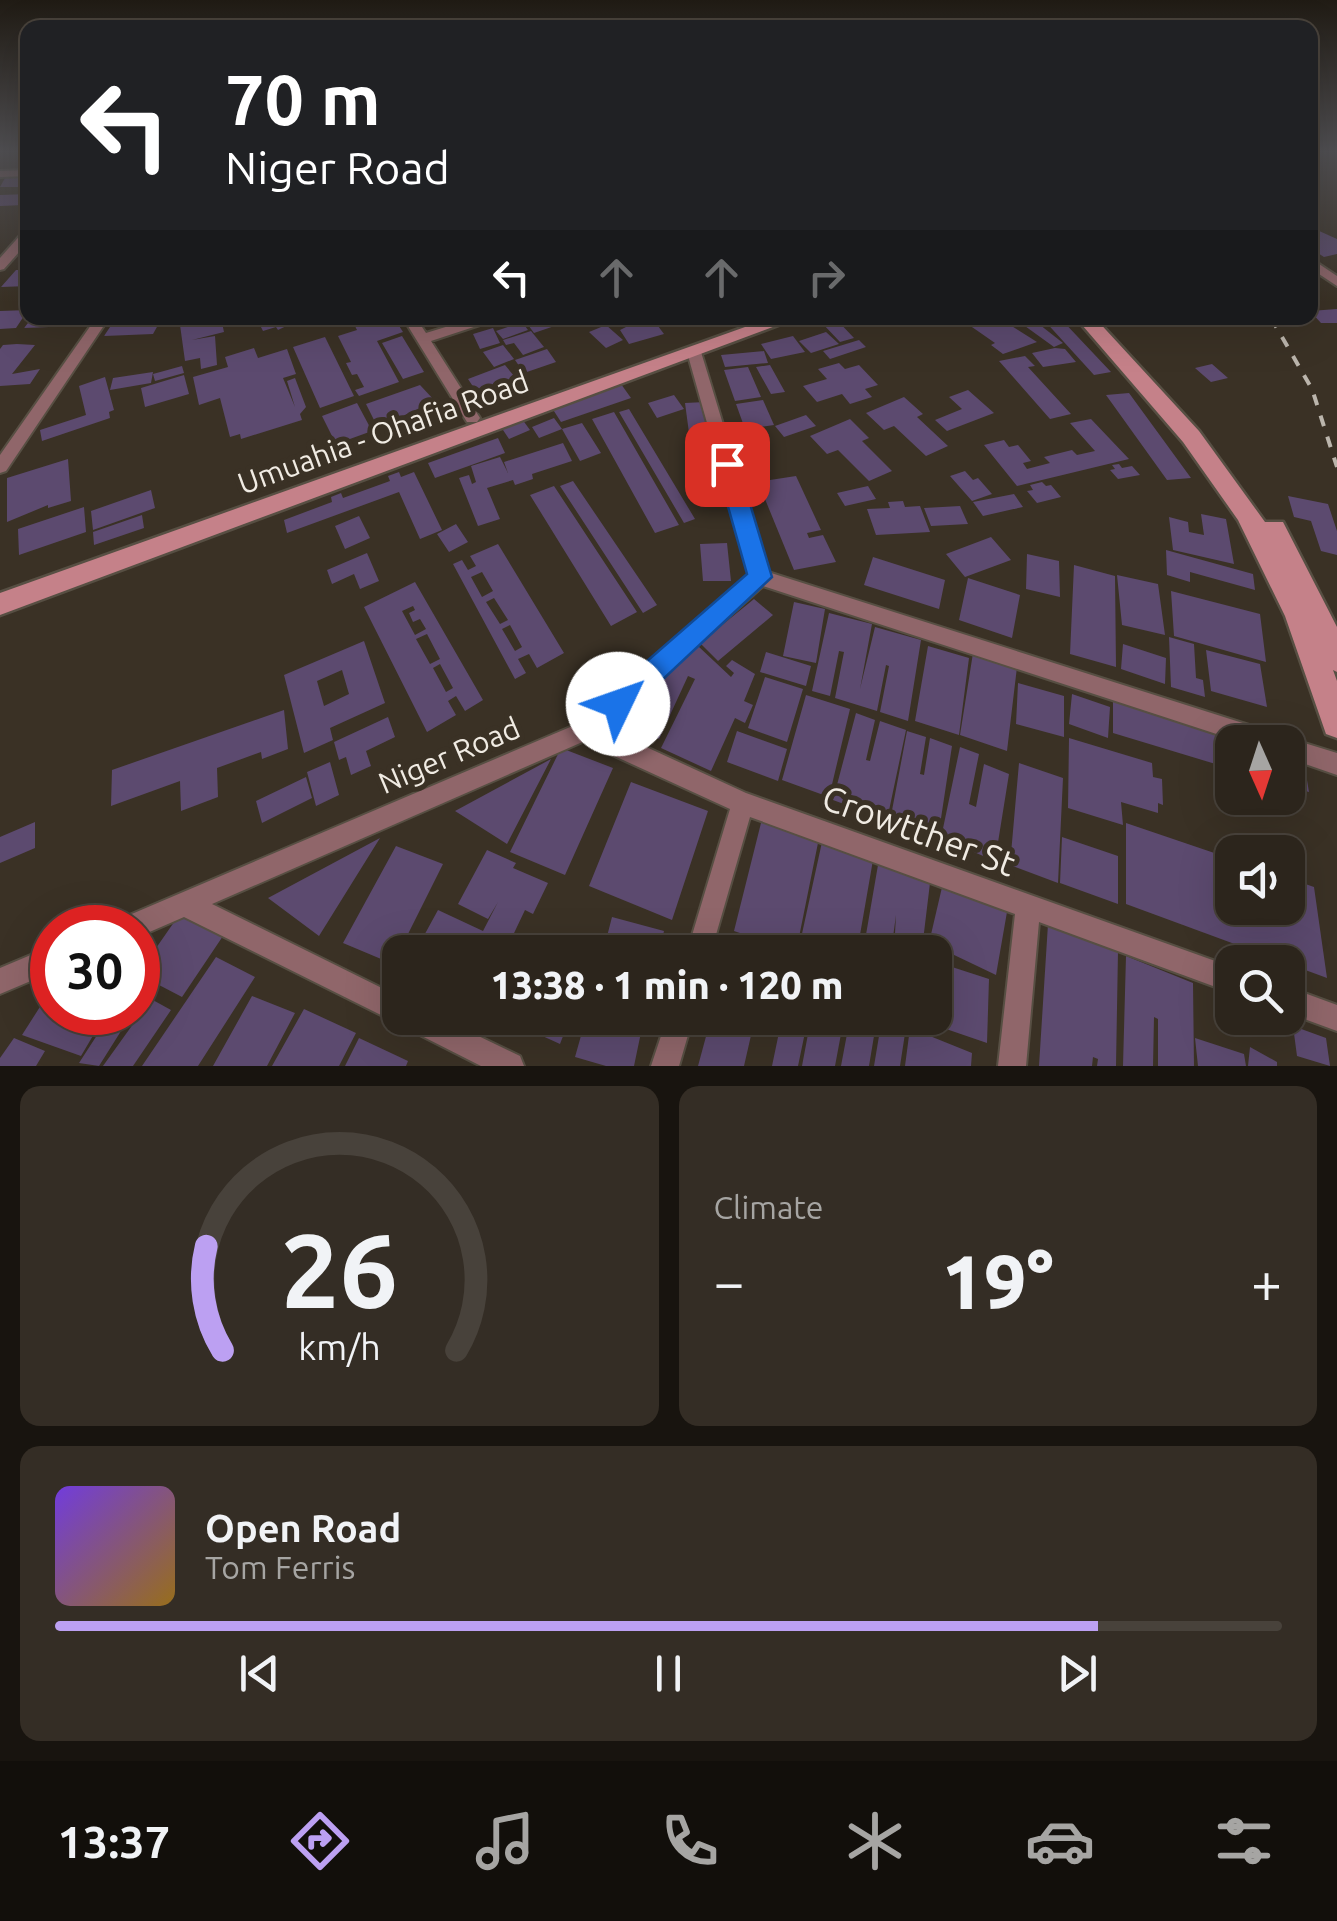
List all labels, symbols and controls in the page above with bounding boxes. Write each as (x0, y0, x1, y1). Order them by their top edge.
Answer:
icon: left (60, 60, 190, 190)
text: 70 m (225, 60, 381, 138)
text: Niger Road (225, 142, 450, 193)
icon: left (484, 250, 539, 305)
icon: ahead (589, 250, 644, 305)
icon: ahead (694, 250, 749, 305)
icon: right (799, 250, 854, 305)
street label: Umuahia - Ohafia Road (233, 363, 533, 501)
pin (685, 422, 770, 507)
icon: arrive (700, 437, 755, 492)
position arrow (566, 652, 670, 756)
street label: Niger Road (373, 710, 525, 800)
north arrow (1215, 725, 1305, 815)
map controls (1215, 725, 1305, 1035)
street label: Crowtther St (817, 777, 1021, 884)
button: sound (1215, 835, 1305, 925)
speed limit sign: 30 (30, 905, 160, 1035)
button: search (1215, 945, 1305, 1035)
text: 13:38 · 1 min · 120 m (490, 964, 844, 1006)
text: Climate (714, 1189, 824, 1225)
text: 26 (281, 1211, 398, 1328)
text: 19° (942, 1239, 1054, 1323)
text: − (714, 1251, 745, 1312)
text: + (1251, 1251, 1282, 1312)
text: km/h (298, 1327, 381, 1367)
text: Open Road (205, 1507, 401, 1549)
text: Tom Ferris (205, 1549, 355, 1585)
icon: previous (232, 1646, 287, 1701)
icon: pause (641, 1646, 696, 1701)
icon: next (1050, 1646, 1105, 1701)
icon: directions (285, 1806, 355, 1876)
icon: music (470, 1806, 540, 1876)
icon: phone (655, 1806, 725, 1876)
icon: climate (840, 1806, 910, 1876)
icon: car (1025, 1806, 1095, 1876)
icon: filters (1209, 1806, 1279, 1876)
text: 13:37 (57, 1816, 170, 1867)

